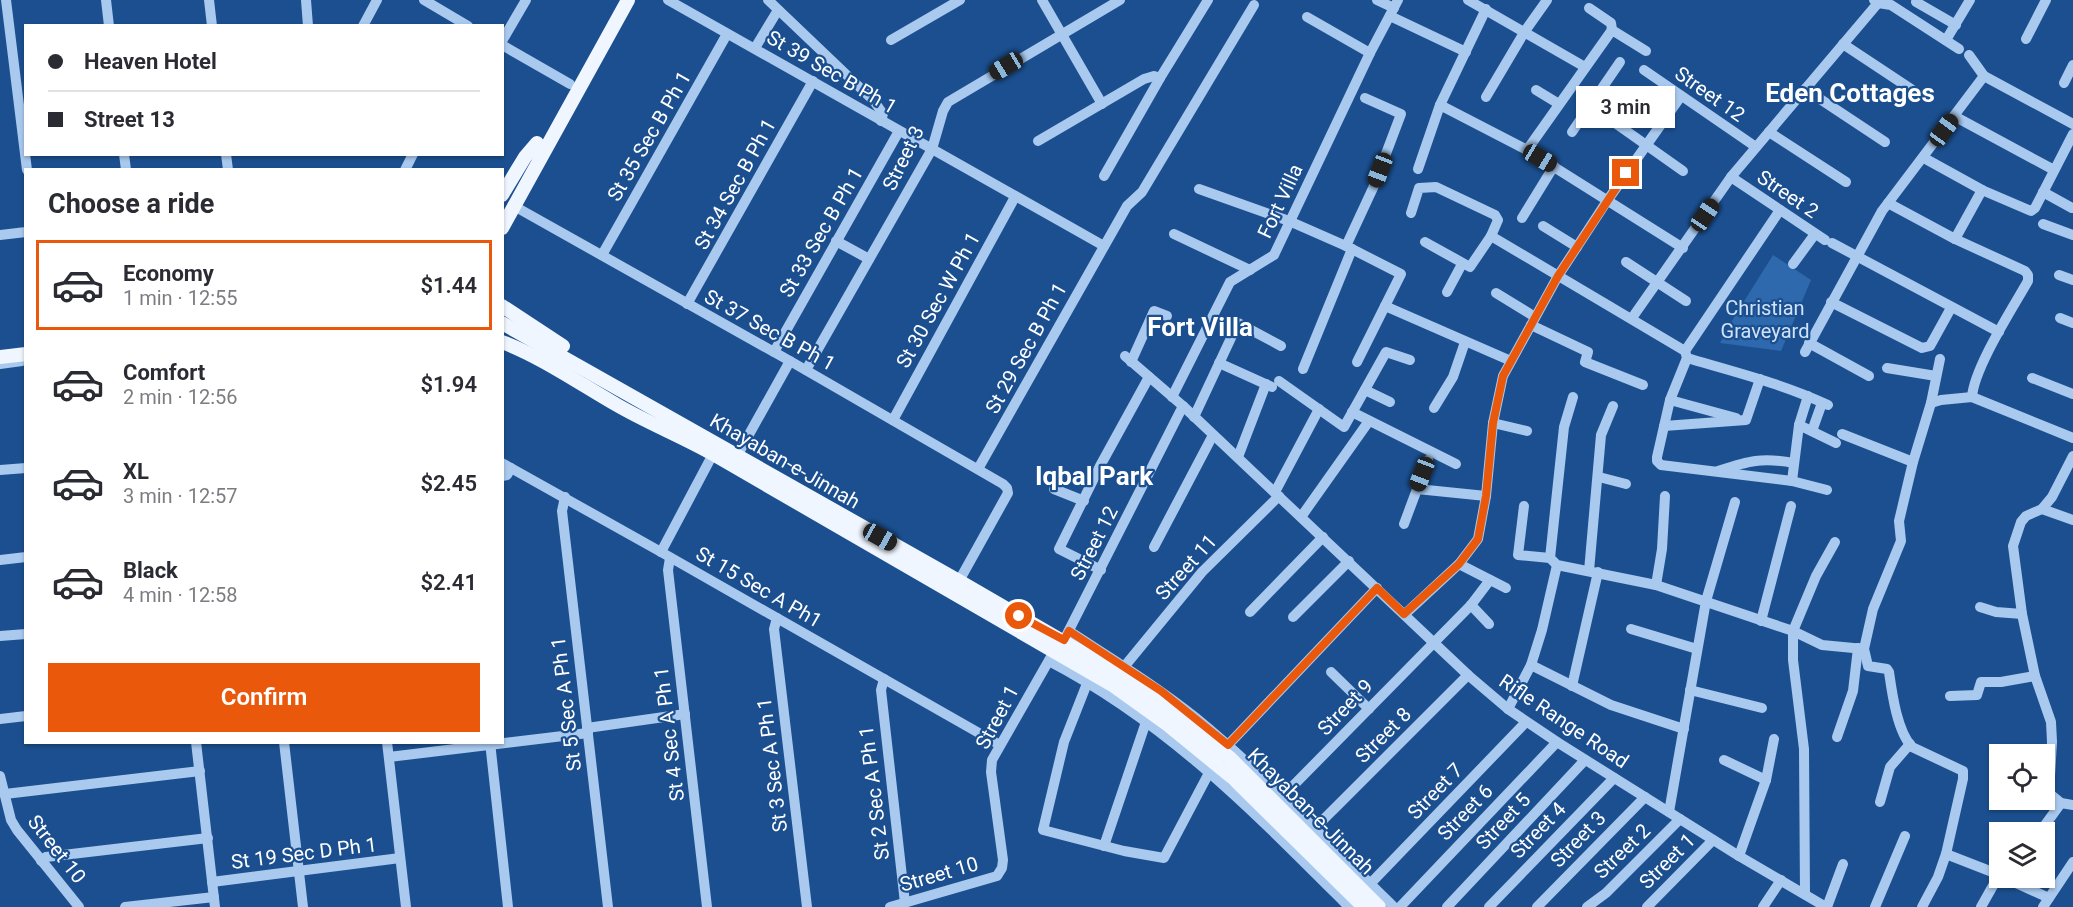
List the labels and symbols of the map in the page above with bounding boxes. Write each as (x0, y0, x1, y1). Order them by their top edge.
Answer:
street label: St 39 Sec B Ph 1 (763, 25, 901, 119)
car (986, 49, 1026, 83)
street label: Street 12 (1670, 61, 1750, 127)
street label: St 35 Sec B Ph 1 (602, 67, 696, 205)
district label: Eden Cottages (1765, 78, 1935, 108)
callout: 3 min (1576, 86, 1676, 128)
car (1926, 110, 1962, 150)
street label: St 34 Sec B Ph 1 (689, 114, 781, 254)
street label: Street 3 (877, 122, 929, 194)
car (1520, 141, 1560, 175)
car (1365, 150, 1395, 190)
route end (1612, 159, 1639, 186)
street label: Fort Villa (1252, 160, 1308, 242)
street label: St 33 Sec B Ph 1 (774, 163, 868, 301)
street label: Street 2 (1753, 165, 1823, 223)
car (1687, 195, 1723, 235)
street label: St 30 Sec W Ph 1 (891, 228, 985, 372)
street label: St 29 Sec B Ph 1 (980, 278, 1072, 418)
street label: St 37 Sec B Ph 1 (700, 284, 840, 376)
park label: Christian Graveyard (1721, 296, 1809, 343)
district label: Fort Villa (1147, 312, 1253, 342)
street label: Khayaban-e-Jinnah (706, 408, 864, 514)
car (1407, 454, 1437, 494)
district label: Iqbal Park (1035, 461, 1154, 491)
street label: Street 12 (1065, 502, 1123, 584)
car (860, 520, 900, 554)
street label: Street 11 (1150, 529, 1222, 605)
street label: St 15 Sec A Ph1 (692, 541, 826, 633)
route start (1005, 602, 1032, 629)
street label: St 5 Sec A Ph 1 (546, 635, 586, 773)
street label: St 4 Sec A Ph 1 (649, 665, 689, 803)
street label: Rifle Range Road (1495, 669, 1633, 773)
street label: Street 9 (1312, 674, 1378, 740)
street label: Street 1 (970, 681, 1024, 753)
street label: St 3 Sec A Ph 1 (752, 696, 792, 834)
street label: Street 8 (1350, 702, 1416, 768)
street label: St 2 Sec A Ph 1 (854, 724, 894, 862)
street label: Khayaban-e-Jinnah (1243, 743, 1379, 879)
street label: Street 7 (1402, 758, 1468, 824)
street label: Street 6 (1432, 779, 1498, 845)
street label: Street 5 (1471, 788, 1535, 854)
street label: Street 4 (1505, 797, 1571, 863)
street label: Street 3 (1545, 806, 1611, 872)
street label: Street 10 (23, 810, 91, 888)
street label: Street 2 (1589, 818, 1655, 884)
street label: Street 1 (1634, 828, 1700, 894)
street label: St 19 Sec D Ph 1 (230, 832, 378, 874)
street label: Street 10 (897, 851, 981, 897)

